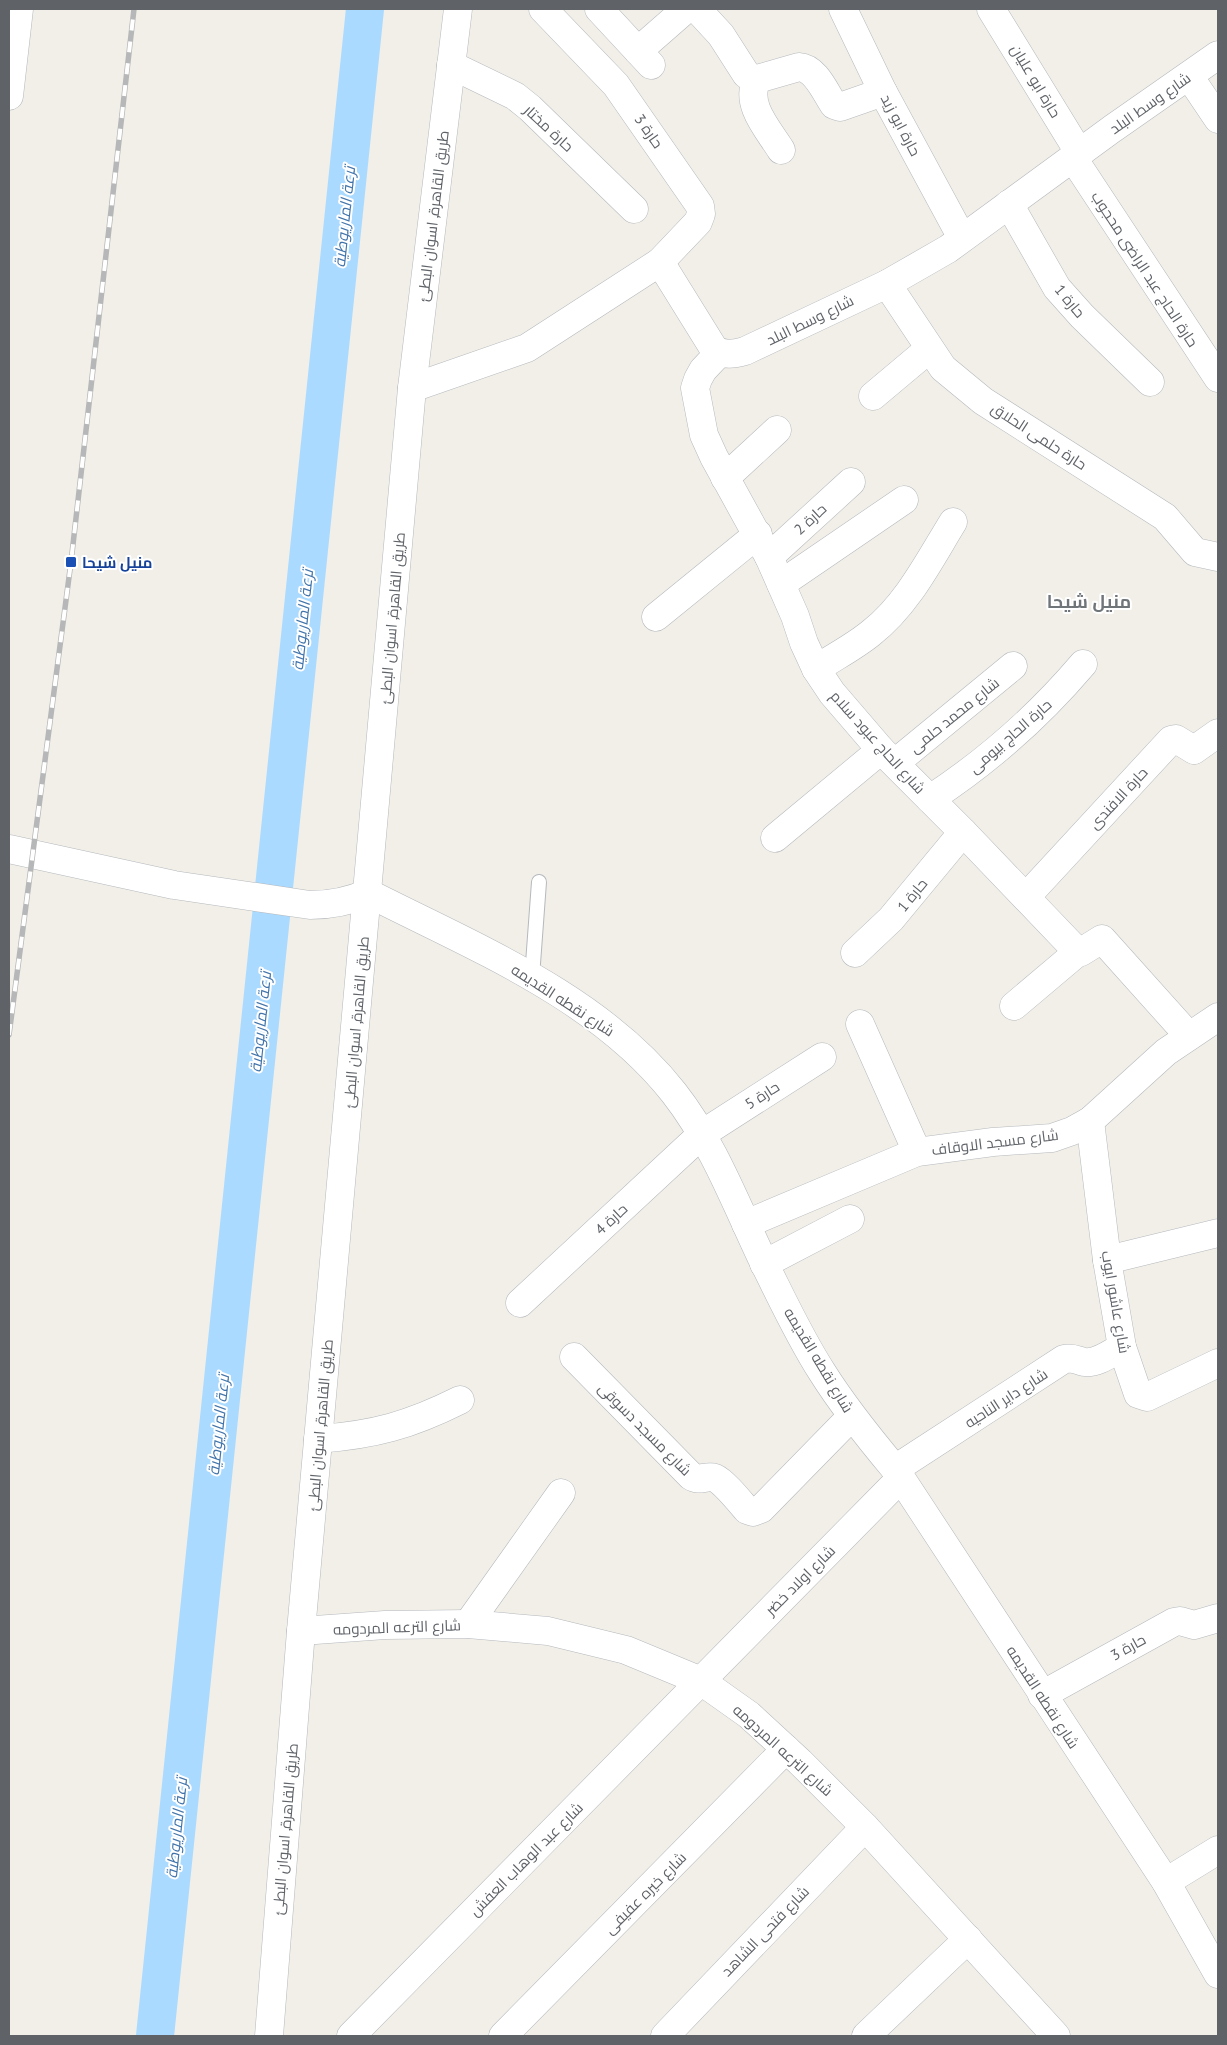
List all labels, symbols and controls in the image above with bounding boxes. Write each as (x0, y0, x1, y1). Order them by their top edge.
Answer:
street label: حارة ابو عليان (1006, 41, 1065, 122)
street label: شارع وسط البلد (1106, 68, 1195, 140)
street label: حارة ابو زيد (877, 91, 925, 159)
street label: حارة مختار (520, 100, 578, 156)
street label: حارة 3 (630, 110, 668, 152)
street label: طريق القاهرة, اسوان البطئ (413, 129, 454, 303)
water label: ترعة الماريوطية (329, 163, 360, 268)
street label: حارة الحاج عبد الراضى محجوب (1086, 188, 1203, 352)
street label: حارة 1 (1051, 280, 1089, 322)
street label: شارع وسط البلد (763, 291, 858, 351)
street label: حارة حلمى الحلاق (987, 398, 1090, 475)
street label: حارة 2 (790, 499, 830, 539)
street label: طريق القاهرة, اسوان البطئ (375, 531, 410, 705)
place label: منيل شيحا (82, 553, 152, 572)
marker: منيل شيحا (64, 555, 78, 569)
water label: ترعة الماريوطية (287, 566, 318, 671)
district label: منيل شيحا (1047, 590, 1131, 613)
street label: شارع محمد حلمى (905, 673, 1004, 759)
street label: شارع الحاج عبود سلام (825, 686, 929, 799)
street label: حارة الحاج بيومى (965, 695, 1057, 779)
street label: حارة الافندى (1084, 763, 1152, 834)
street label: حارة 1 (893, 874, 931, 916)
street label: طريق القاهرة, اسوان البطئ (339, 935, 374, 1109)
street label: شارع نقطه القديمه (507, 960, 618, 1042)
water label: ترعة الماريوطية (245, 968, 276, 1073)
street label: حارة 5 (741, 1077, 783, 1113)
street label: شارع مسجد الاوقاف (931, 1125, 1060, 1161)
street label: حارة 4 (591, 1199, 631, 1239)
street label: شارع عاشور ايوب (1096, 1249, 1134, 1355)
street label: شارع نقطه القديمه (778, 1304, 858, 1417)
street label: طريق القاهرة, اسوان البطئ (303, 1338, 338, 1512)
street label: شارع داير الناحيه (961, 1364, 1052, 1434)
water label: ترعة الماريوطية (203, 1371, 234, 1476)
street label: شارع مسجد دسوقى (593, 1378, 696, 1481)
street label: شارع اولاد خضر (760, 1541, 840, 1621)
street label: شارع الترعه المردومه (333, 1615, 461, 1641)
street label: حارة 3 (1107, 1630, 1149, 1664)
street label: شارع نقطه القديمه (1001, 1642, 1083, 1753)
street label: شارع الترعه المردومه (728, 1700, 837, 1801)
street label: طريق القاهرة, اسوان البطئ (268, 1742, 303, 1916)
water label: ترعة الماريوطية (161, 1774, 192, 1879)
street label: شارع عبد الوهاب العفش (465, 1798, 588, 1921)
street label: شارع خيره عفيفى (600, 1848, 692, 1940)
street label: شارع فتحى الشاهد (717, 1882, 814, 1982)

